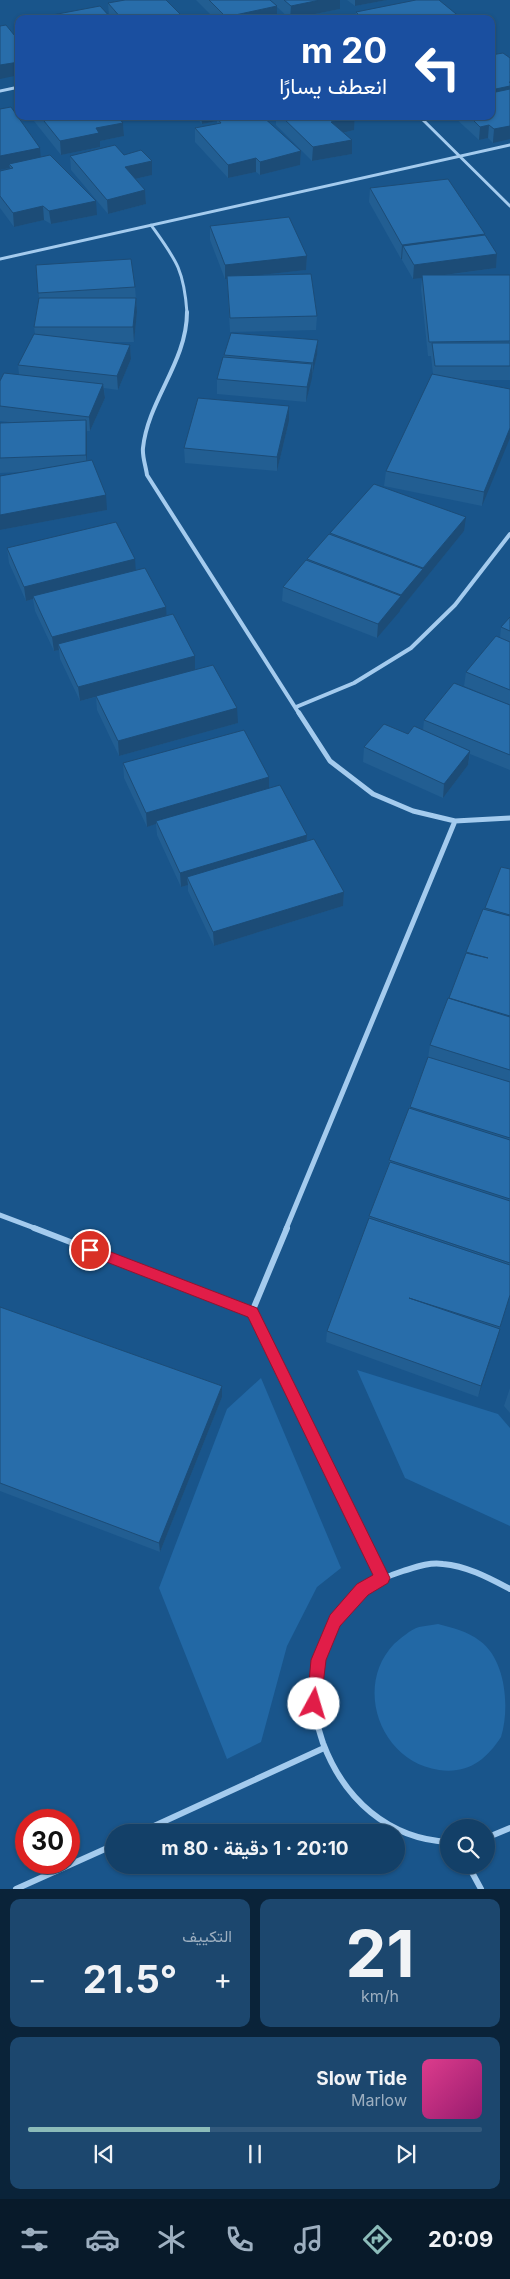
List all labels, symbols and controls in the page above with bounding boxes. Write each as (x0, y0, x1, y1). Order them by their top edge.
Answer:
text: 20 m (301, 29, 387, 71)
icon: left (405, 35, 470, 100)
text: انعطف يسارًا (279, 73, 387, 99)
pin (69, 1229, 111, 1271)
icon: arrive (76, 1236, 104, 1264)
position arrow (287, 1677, 339, 1729)
speed limit sign: 30 (15, 1809, 80, 1874)
map controls (440, 1819, 495, 1874)
button: search (440, 1819, 495, 1874)
text: 20:10 · 1 دقيقة · 80 m (161, 1837, 349, 1860)
text: 21 (346, 1914, 414, 1993)
text: التكييف (182, 1926, 232, 1946)
text: 21.5° (83, 1956, 177, 2002)
text: − (28, 1962, 47, 1996)
text: + (213, 1962, 232, 1996)
text: km/h (361, 1986, 399, 2006)
text: Slow Tide (316, 2067, 407, 2090)
text: Marlow (351, 2090, 407, 2110)
icon: previous (90, 2140, 118, 2168)
icon: pause (241, 2140, 269, 2168)
icon: next (392, 2140, 420, 2168)
icon: filters (17, 2222, 52, 2257)
icon: car (85, 2222, 120, 2257)
icon: climate (154, 2222, 189, 2257)
icon: phone (222, 2222, 257, 2257)
icon: music (291, 2222, 326, 2257)
icon: directions (360, 2222, 395, 2257)
text: 20:09 (428, 2226, 493, 2252)

